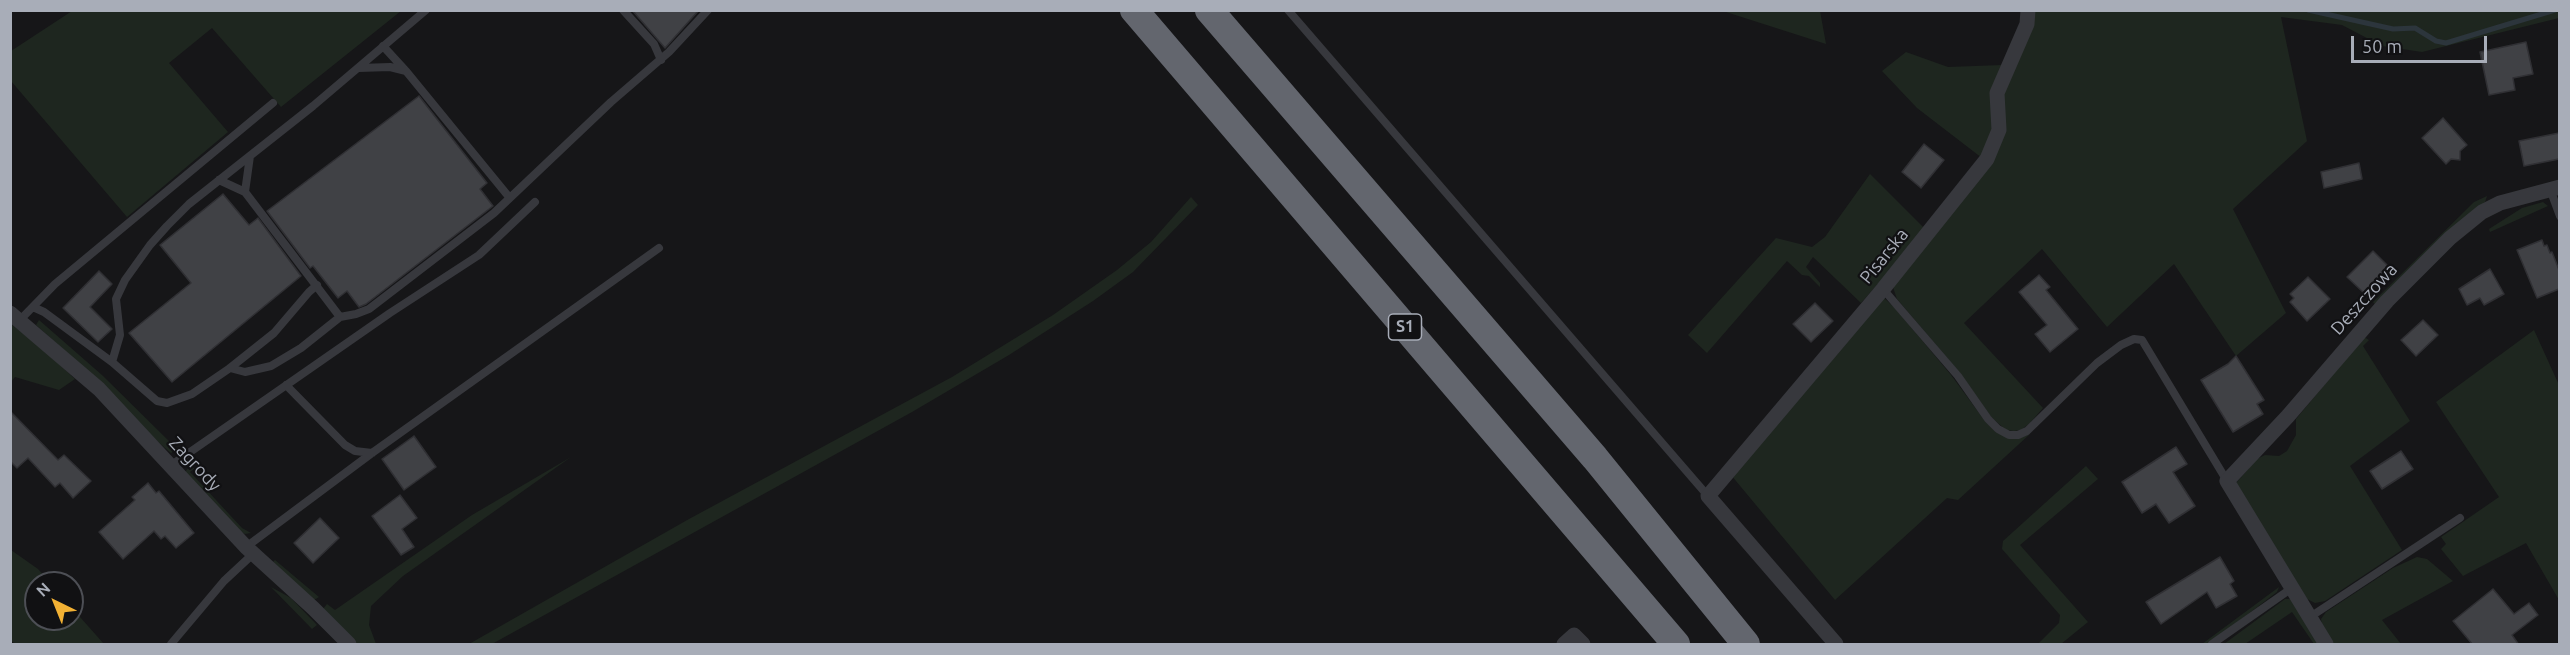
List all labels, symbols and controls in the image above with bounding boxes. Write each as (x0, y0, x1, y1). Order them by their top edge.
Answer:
scale bar (2354, 24, 2490, 62)
text: 50 m (2362, 36, 2402, 56)
street label: Pisarska (1855, 224, 1913, 288)
street label: Deszczowa (2326, 259, 2402, 339)
road number: S1 (1388, 314, 1422, 340)
street label: Zagrody (164, 432, 226, 496)
north arrow (24, 571, 84, 631)
text: N (33, 579, 54, 600)

